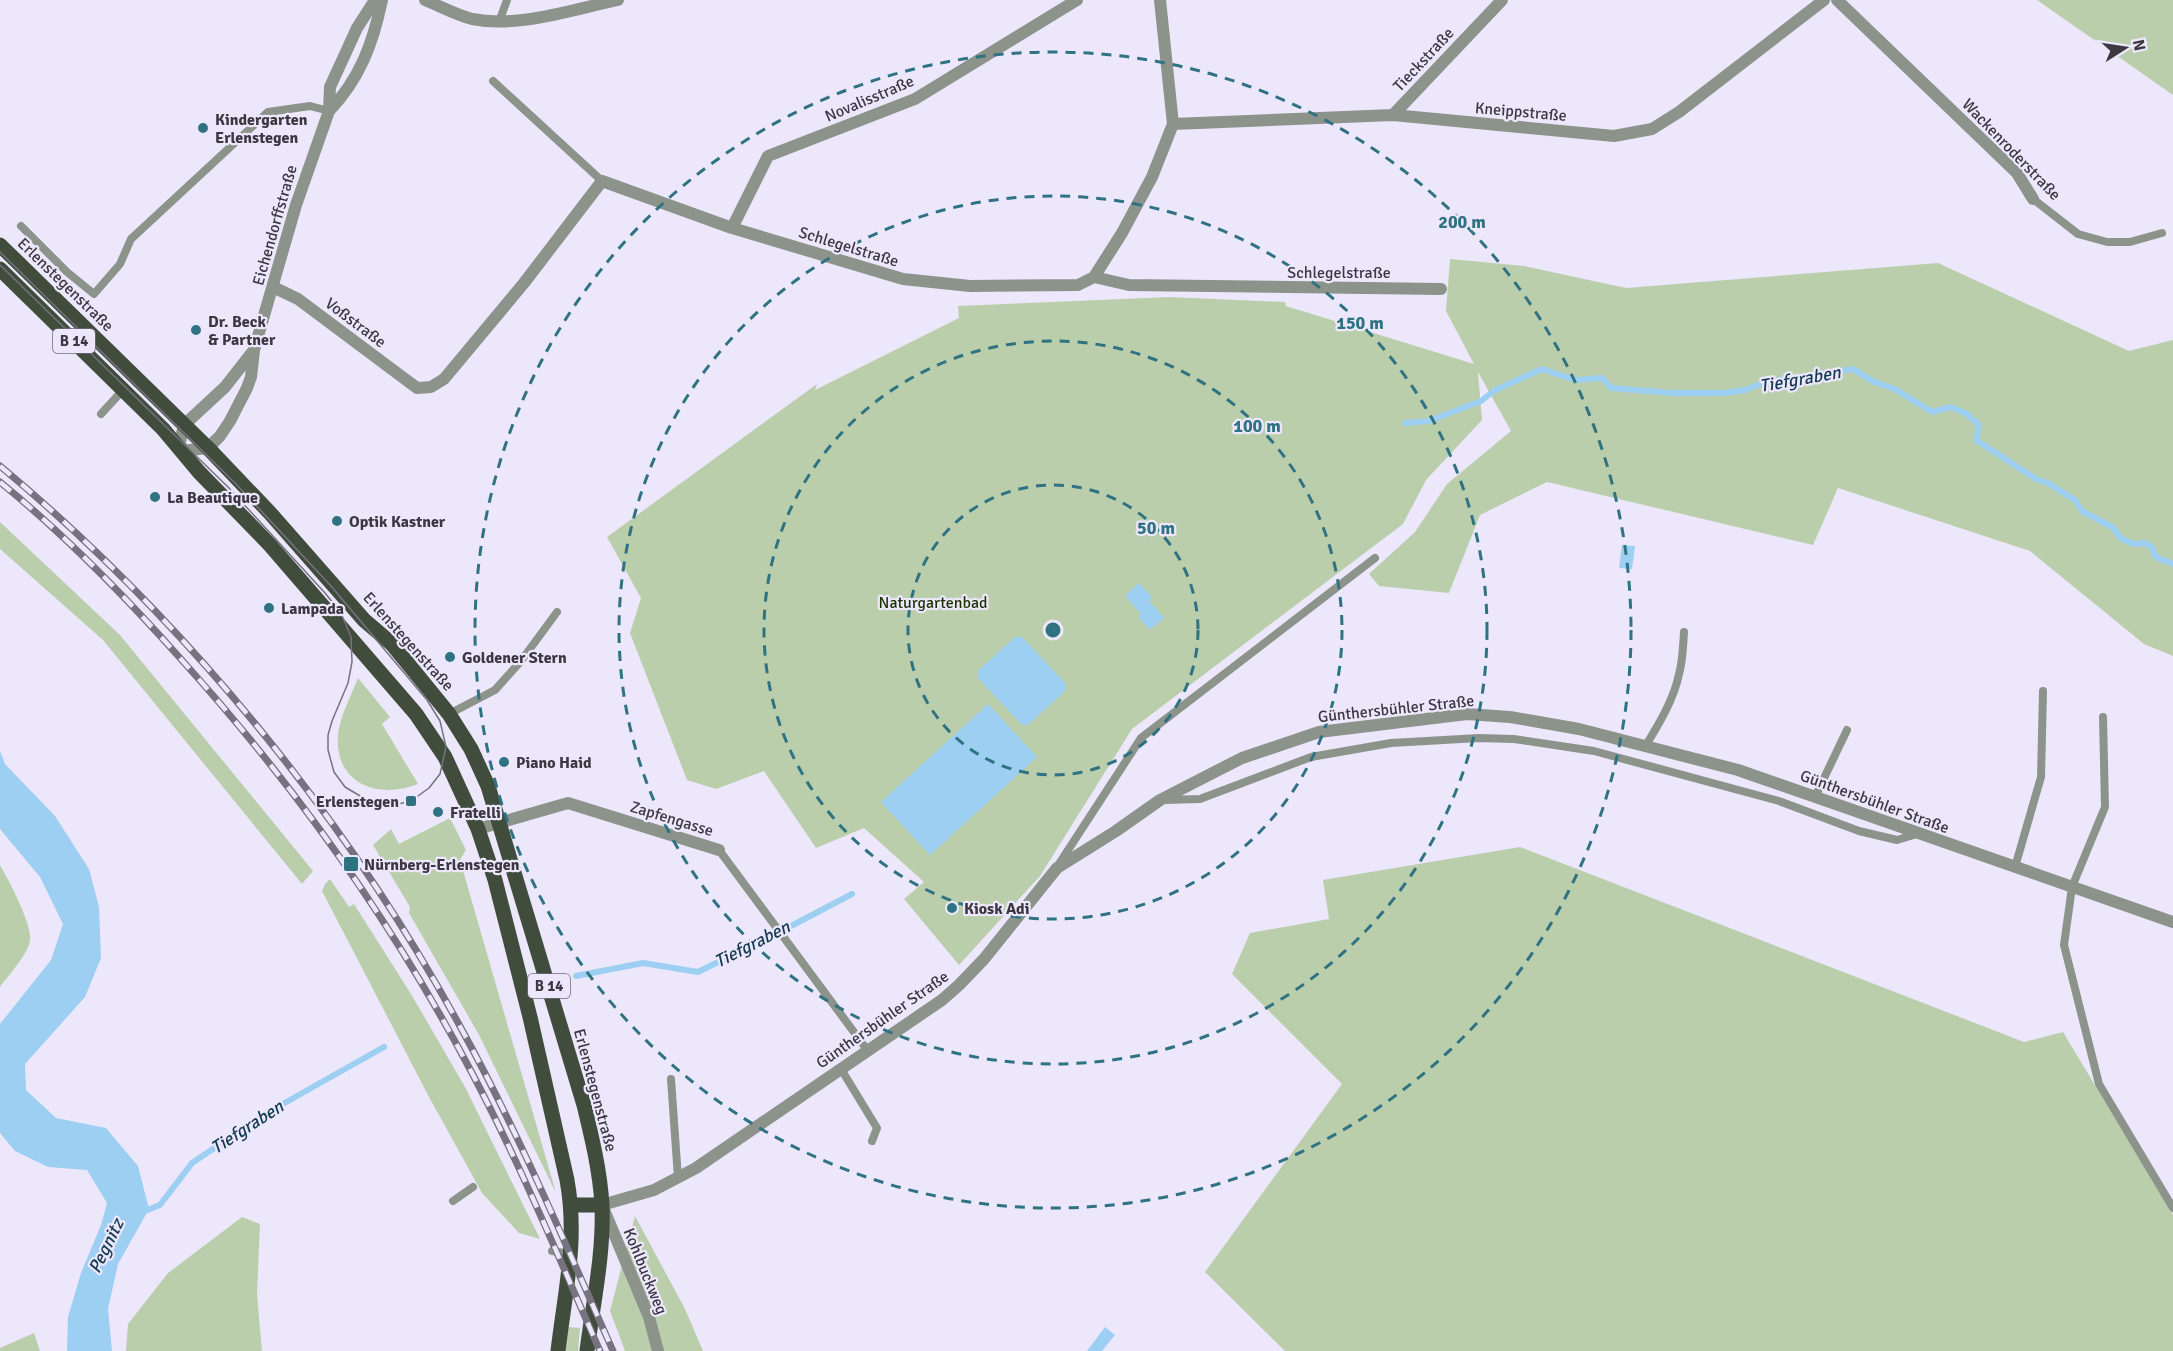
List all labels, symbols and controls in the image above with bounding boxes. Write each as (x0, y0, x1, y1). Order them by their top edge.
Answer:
north arrow (2095, 18, 2155, 78)
street label: Tieckstraße (1389, 23, 1458, 96)
text: N (2128, 38, 2150, 53)
street label: Novalisstraße (822, 71, 917, 127)
street label: Wackenroderstraße (1958, 95, 2065, 205)
street label: Kneippstraße (1474, 98, 1568, 126)
place label: Kindergarten Erlenstegen (215, 110, 308, 148)
marker: Kindergarten Erlenstegen (196, 121, 210, 135)
street label: Eichendorffstraße (248, 163, 302, 288)
text: 200 m (1438, 211, 1486, 233)
street label: Schlegelstraße (796, 222, 901, 272)
street label: Erlenstegenstraße (13, 234, 118, 336)
street label: Schlegelstraße (1287, 263, 1391, 283)
street label: Voßstraße (321, 293, 390, 352)
place label: Dr. Beck & Partner (208, 312, 276, 350)
text: 150 m (1336, 312, 1384, 334)
marker: Dr. Beck & Partner (189, 323, 203, 337)
road number: B 14 (53, 329, 95, 353)
water label: Tiefgraben (1758, 361, 1843, 397)
text: 100 m (1233, 415, 1281, 437)
place label: La Beautique (167, 488, 258, 508)
marker: La Beautique (148, 490, 162, 504)
place label: Optik Kastner (349, 512, 446, 532)
marker: Optik Kastner (330, 514, 344, 528)
text: 50 m (1137, 517, 1175, 539)
street label: Erlenstegenstraße (359, 588, 458, 695)
park label: Naturgartenbad (879, 593, 987, 613)
place label: Lampada (281, 599, 344, 619)
marker: Lampada (262, 601, 276, 615)
centre of rings (1043, 620, 1063, 640)
place label: Goldener Stern (462, 648, 567, 668)
marker: Goldener Stern (443, 650, 457, 664)
street label: Günthersbühler Straße (1317, 691, 1475, 727)
place label: Piano Haid (516, 753, 592, 773)
marker: Piano Haid (497, 755, 511, 769)
street label: Günthersbühler Straße (1797, 766, 1952, 838)
place label: Erlenstegen (316, 792, 399, 812)
marker: Erlenstegen (404, 794, 418, 808)
street label: Zapfengasse (628, 797, 716, 841)
place label: Fratelli (450, 803, 501, 823)
marker: Fratelli (431, 805, 445, 819)
marker: Nürnberg-Erlenstegen (342, 855, 360, 873)
place label: Nürnberg-Erlenstegen (364, 855, 520, 875)
place label: Kiosk Adi (964, 899, 1029, 919)
marker: Kiosk Adi (945, 901, 959, 915)
water label: Tiefgraben (710, 915, 795, 972)
street label: Günthersbühler Straße (812, 967, 953, 1073)
road number: B 14 (528, 974, 570, 998)
street label: Erlenstegenstraße (569, 1027, 621, 1154)
water label: Tiefgraben (207, 1095, 288, 1159)
water label: Pegnitz (84, 1214, 129, 1277)
street label: Kohlbuckweg (619, 1225, 671, 1318)

